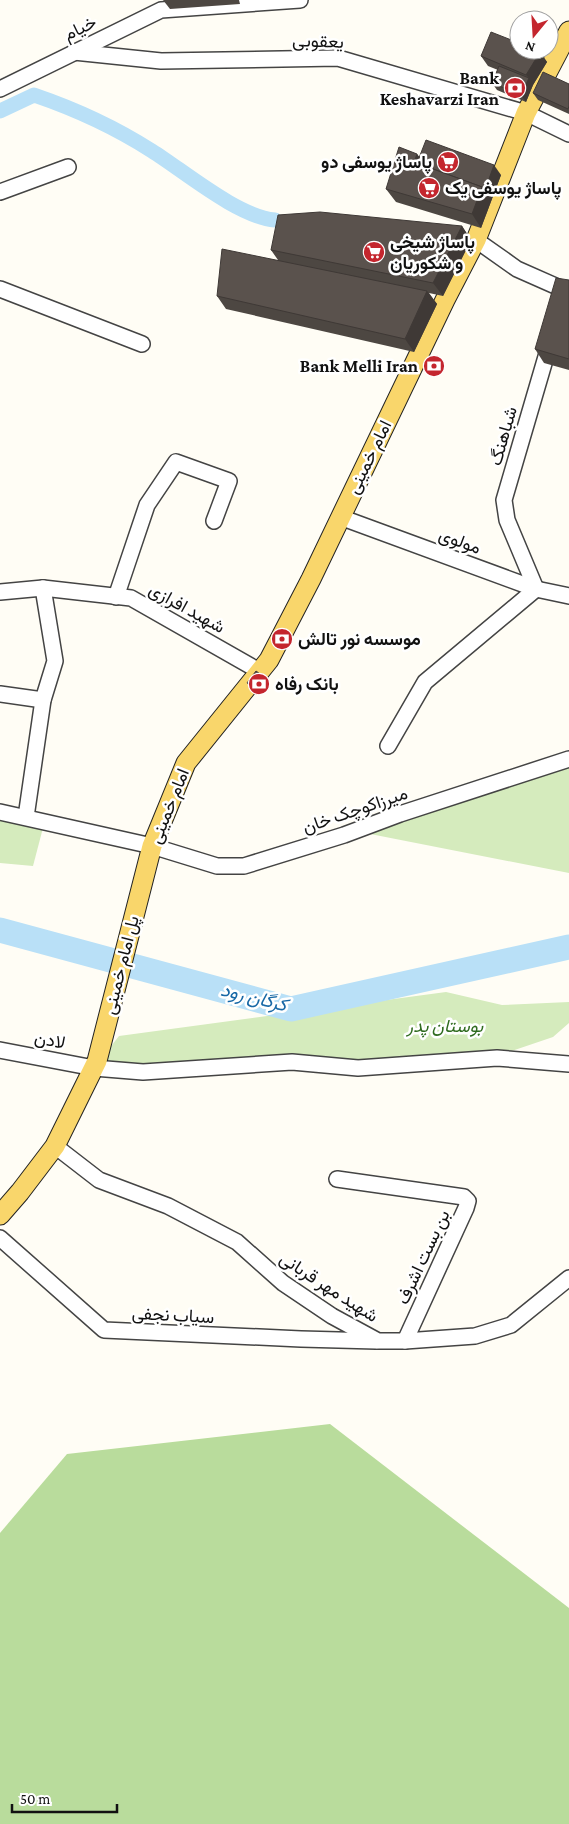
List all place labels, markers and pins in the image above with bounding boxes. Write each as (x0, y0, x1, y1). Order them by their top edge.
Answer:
place label: Bank Keshavarzi Iran (380, 68, 500, 109)
bank icon: Bank Keshavarzi Iran (503, 76, 527, 100)
supermarket icon: پاساژ یوسفی دو (436, 150, 460, 174)
place label: پاساژ یوسفی دو (321, 152, 432, 174)
supermarket icon: پاساژ یوسفی یک (417, 176, 441, 200)
place label: پاساژ یوسفی یک (445, 178, 562, 200)
place label: پاساژ شیخی و شکوریان (390, 232, 475, 274)
supermarket icon: پاساژ شیخی و شکوریان (362, 240, 386, 264)
bank icon: Bank Melli Iran (422, 354, 446, 378)
place label: Bank Melli Iran (300, 356, 419, 376)
bank icon: موسسه نور تالش (270, 627, 294, 651)
place label: موسسه نور تالش (298, 629, 421, 650)
bank icon: بانک رفاه (247, 672, 271, 696)
place label: بانک رفاه (275, 674, 339, 695)

